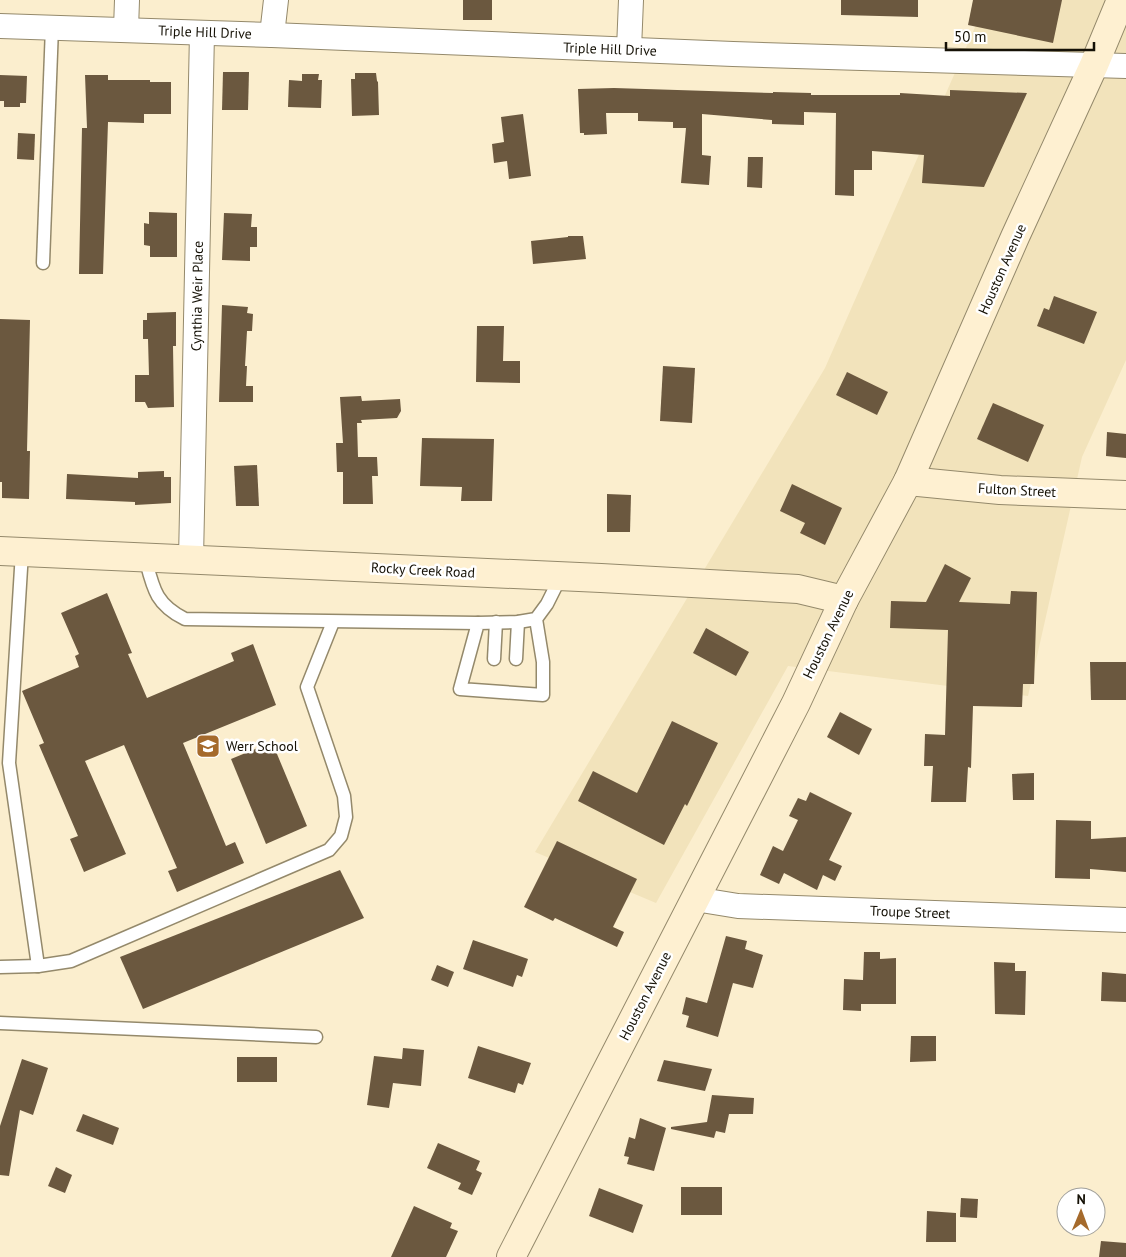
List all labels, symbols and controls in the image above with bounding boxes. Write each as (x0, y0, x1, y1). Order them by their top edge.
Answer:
scale bar (946, 20, 1094, 52)
street label: Triple Hill Drive (158, 21, 252, 43)
text: 50 m (954, 27, 987, 46)
street label: Triple Hill Drive (563, 38, 657, 60)
street label: Houston Avenue (974, 221, 1030, 317)
street label: Cynthia Weir Place (187, 241, 207, 351)
street label: Fulton Street (978, 479, 1057, 501)
street label: Rocky Creek Road (371, 558, 475, 582)
street label: Houston Avenue (799, 586, 857, 682)
school or university icon: Werr School (195, 733, 221, 759)
place label: Werr School (226, 737, 298, 755)
street label: Troupe Street (870, 902, 951, 922)
street label: Houston Avenue (615, 949, 675, 1043)
north arrow (1056, 1187, 1106, 1237)
text: N (1076, 1190, 1086, 1208)

